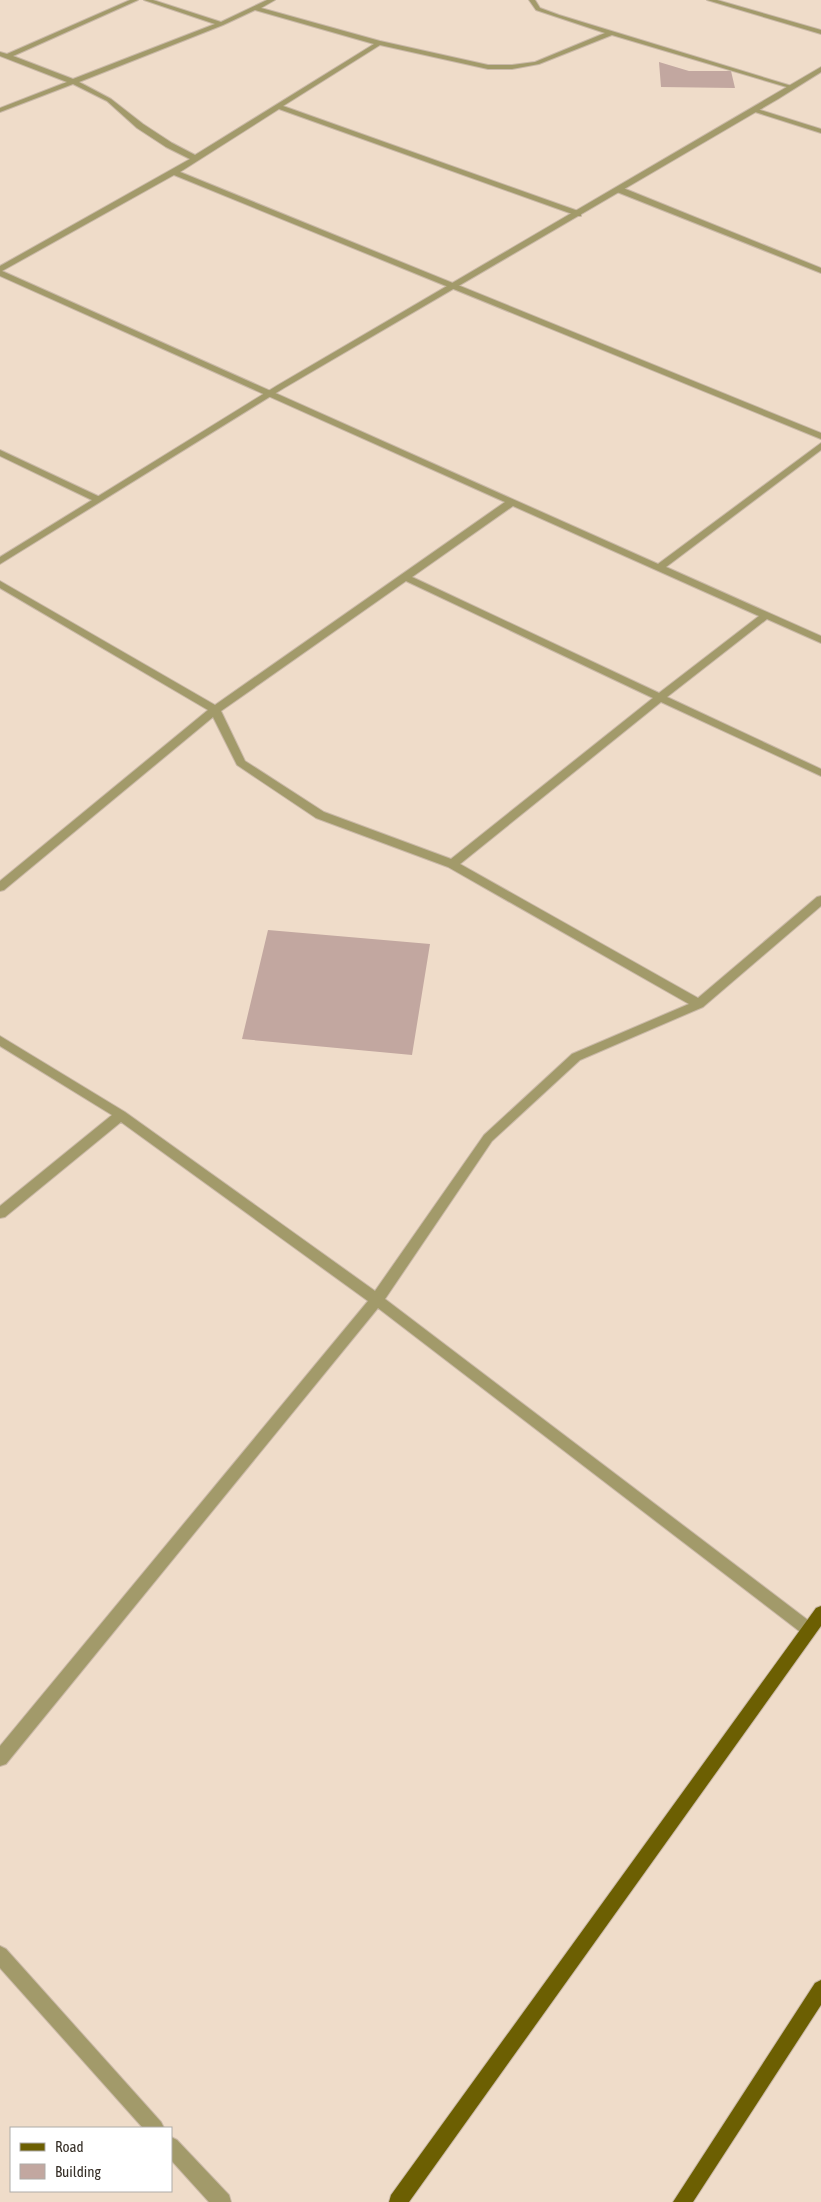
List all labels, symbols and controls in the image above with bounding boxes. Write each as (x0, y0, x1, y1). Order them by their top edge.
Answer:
legend (10, 2127, 172, 2192)
text: Road (55, 2138, 84, 2155)
text: Building (55, 2163, 101, 2180)

